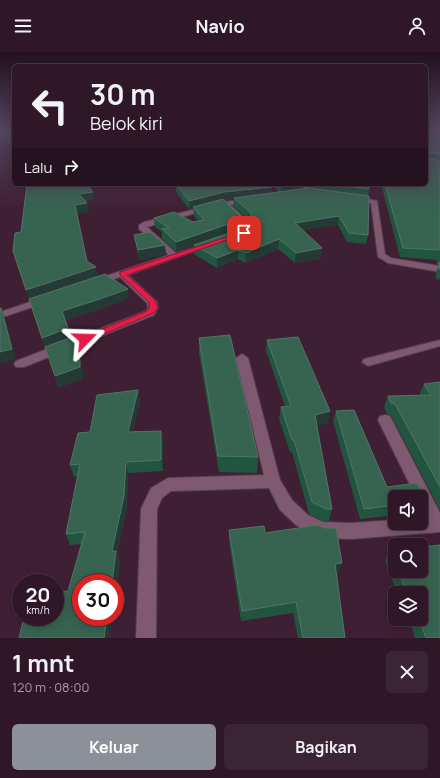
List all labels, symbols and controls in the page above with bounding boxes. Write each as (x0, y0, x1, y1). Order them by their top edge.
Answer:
text: Navio (195, 14, 245, 38)
icon: menu (12, 15, 34, 37)
icon: person (406, 15, 428, 37)
text: 30 m (90, 75, 155, 113)
icon: left (24, 80, 76, 132)
text: Belok kiri (90, 111, 163, 135)
icon: right (60, 156, 82, 178)
text: Lalu (24, 157, 52, 178)
pin (227, 216, 261, 250)
icon: arrive (233, 222, 255, 244)
position arrow (64, 318, 106, 360)
map controls (388, 490, 428, 626)
button: sound (388, 490, 428, 530)
button: search (388, 538, 428, 578)
speed limit sign: 30 (72, 574, 124, 626)
text: 20 (25, 581, 51, 608)
button: layers (388, 586, 428, 626)
text: km/h (26, 603, 50, 617)
text: 1 mnt (12, 646, 74, 679)
button: close (386, 651, 428, 693)
text: 120 m · 08:00 (12, 678, 89, 696)
button: Keluar (12, 724, 216, 770)
button: Bagikan (224, 724, 428, 770)

